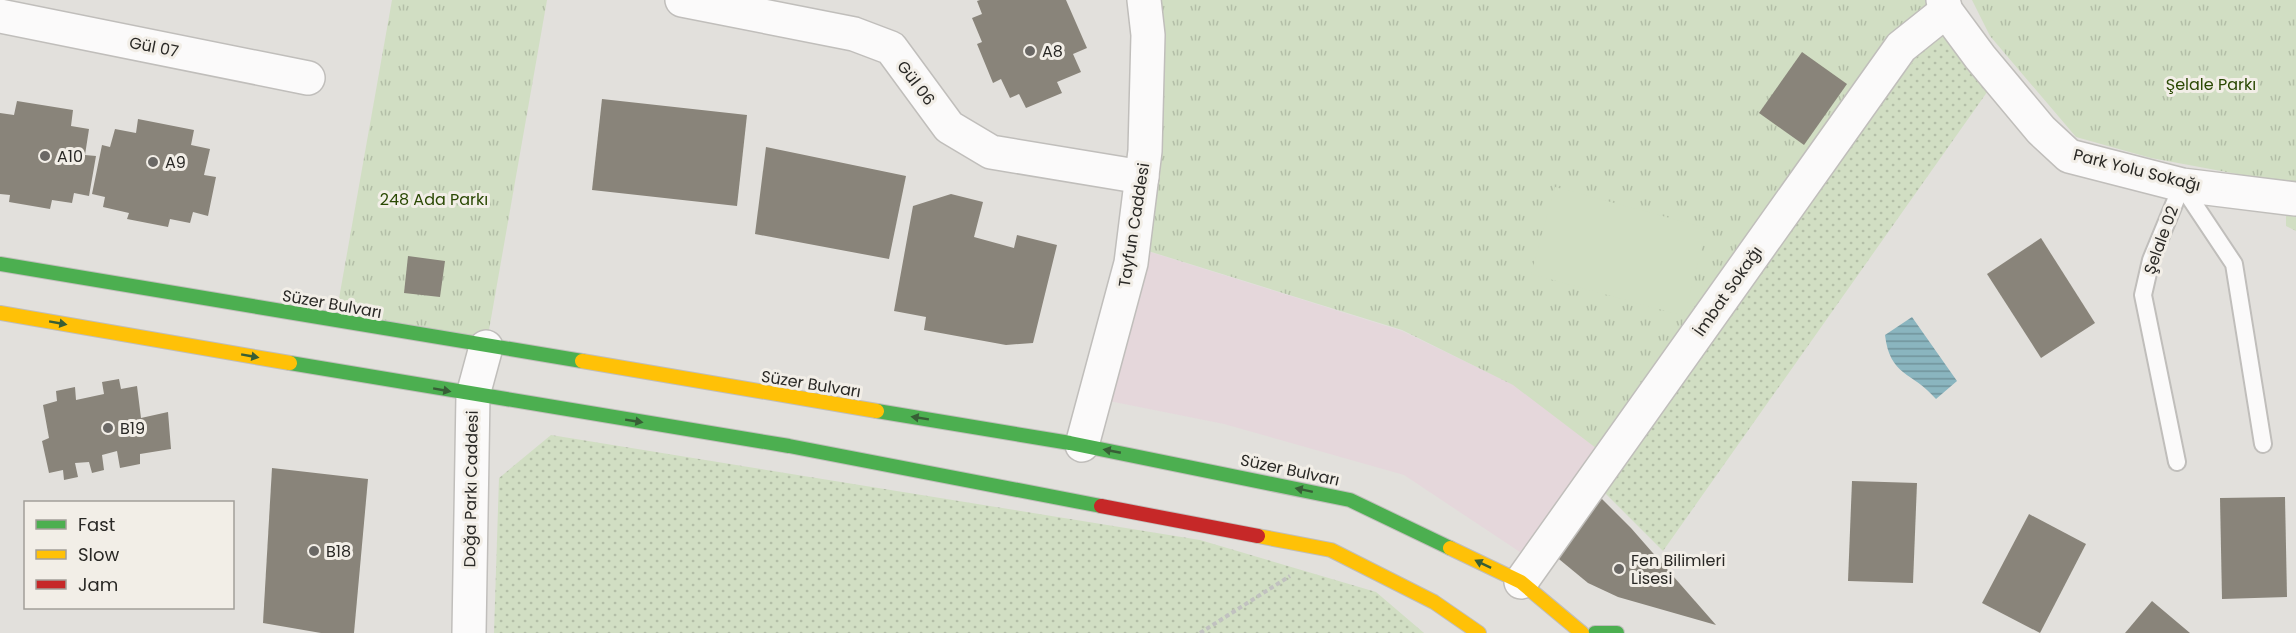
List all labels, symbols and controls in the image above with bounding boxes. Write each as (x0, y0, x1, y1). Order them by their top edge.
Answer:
street label: Gül 07 (127, 31, 181, 63)
place label: A8 (1042, 40, 1063, 63)
marker: A8 (1023, 44, 1037, 58)
street label: Gül 06 (891, 56, 941, 110)
park label: Şelale Parkı (2166, 73, 2256, 96)
street label: Park Yolu Sokağı (2071, 143, 2203, 197)
place label: A10 (57, 145, 83, 168)
marker: A10 (38, 149, 52, 163)
place label: A9 (165, 151, 186, 174)
marker: A9 (146, 155, 160, 169)
street label: Tayfun Caddesi (1113, 161, 1155, 289)
park label: 248 Ada Parkı (380, 188, 488, 211)
street label: Şelale 02 (2138, 202, 2184, 278)
street label: İmbat Sokağı (1688, 241, 1768, 341)
street label: Süzer Bulvarı (280, 284, 384, 324)
one-way arrow (48, 319, 67, 328)
one-way arrow (240, 352, 259, 361)
street label: Süzer Bulvarı (759, 365, 863, 403)
one-way arrow (433, 385, 452, 394)
street label: Doğa Parkı Caddesi (458, 410, 484, 568)
one-way arrow (911, 414, 930, 423)
place label: B19 (120, 417, 145, 440)
one-way arrow (625, 417, 644, 426)
marker: B19 (101, 421, 115, 435)
one-way arrow (1103, 446, 1122, 455)
street label: Süzer Bulvarı (1238, 448, 1342, 492)
one-way arrow (1294, 484, 1313, 494)
legend (24, 501, 234, 609)
text: Fast (78, 512, 115, 537)
place label: B18 (326, 540, 351, 563)
text: Slow (78, 542, 120, 567)
marker: B18 (307, 544, 321, 558)
place label: Fen Bilimleri Lisesi (1631, 549, 1725, 590)
one-way arrow (1474, 559, 1492, 569)
marker: Fen Bilimleri Lisesi (1612, 562, 1626, 576)
text: Jam (78, 572, 118, 597)

